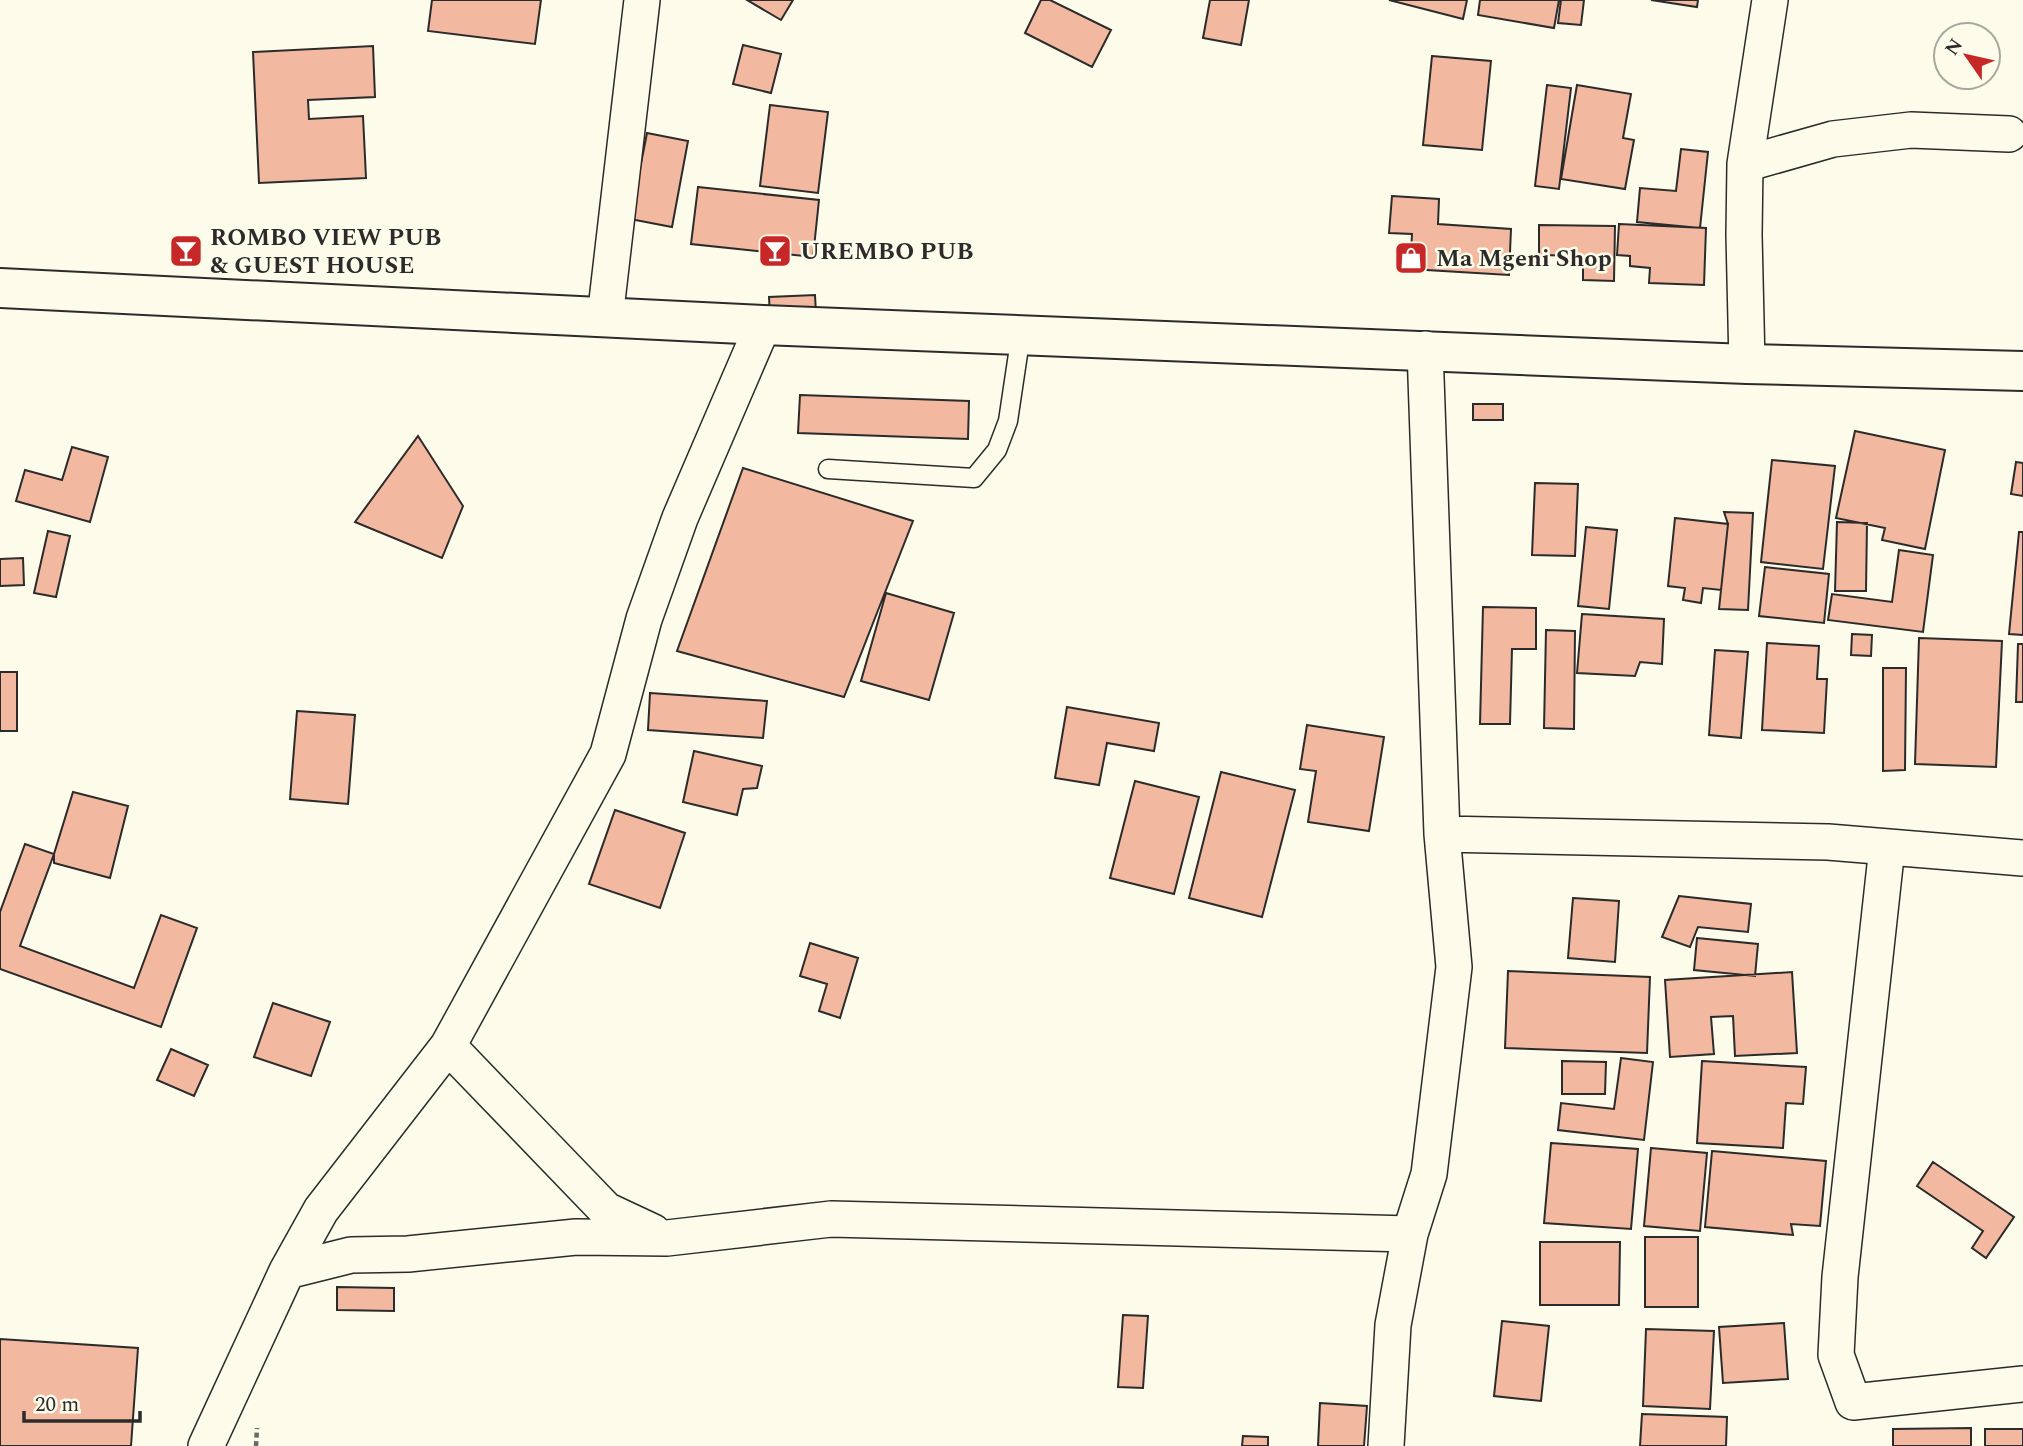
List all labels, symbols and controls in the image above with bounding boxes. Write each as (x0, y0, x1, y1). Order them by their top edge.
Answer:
north arrow (1932, 21, 2002, 91)
text: N (1938, 33, 1971, 62)
place label: ROMBO VIEW PUB & GUEST HOUSE (210, 220, 441, 284)
bar icon: ROMBO VIEW PUB & GUEST HOUSE (167, 232, 205, 270)
bar icon: UREMBO PUB (756, 232, 794, 270)
place label: UREMBO PUB (800, 234, 974, 270)
shop icon: Ma Mgeni Shop (1392, 239, 1430, 277)
place label: Ma Mgeni Shop (1436, 241, 1612, 277)
scale bar (24, 1380, 140, 1424)
text: 20 m (35, 1389, 79, 1421)

